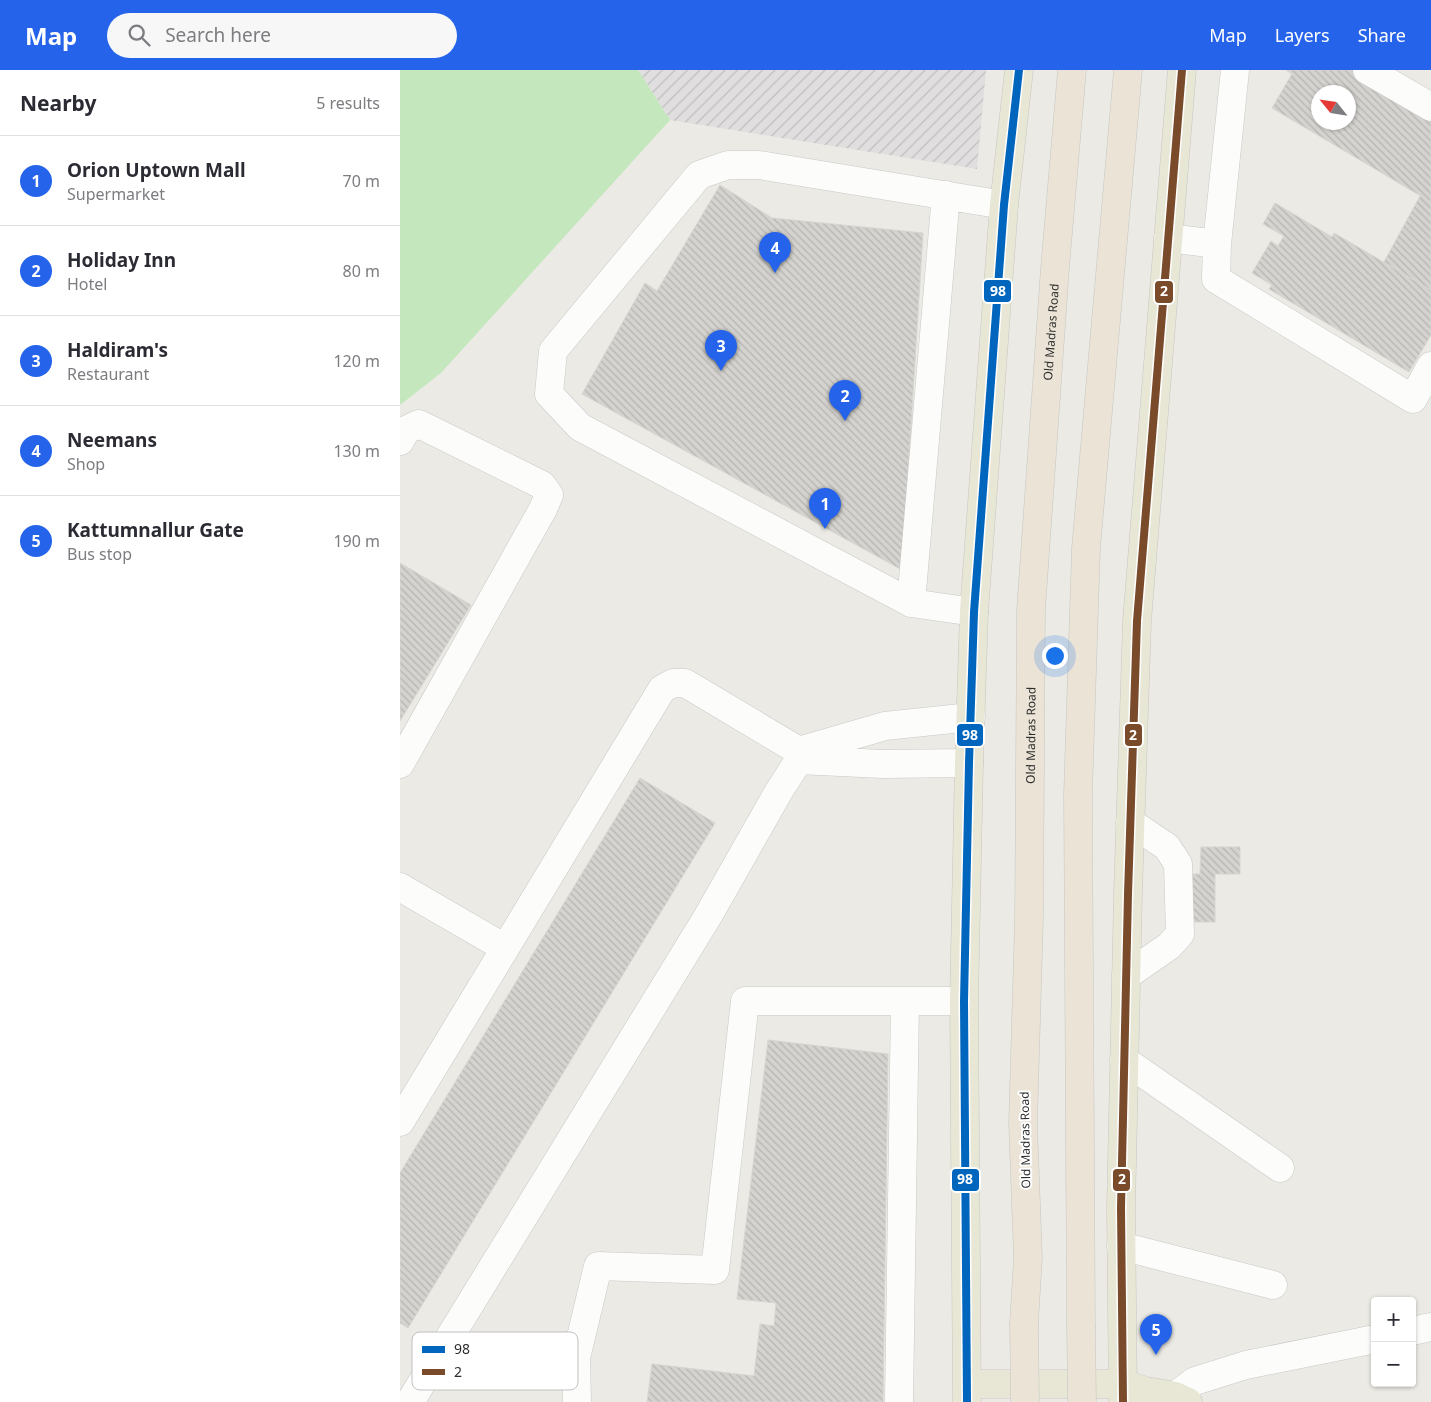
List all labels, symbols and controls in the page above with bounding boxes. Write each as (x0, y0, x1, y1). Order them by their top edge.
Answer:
search box (107, 13, 457, 58)
text: Map (25, 19, 77, 52)
icon: search (125, 21, 153, 49)
text: Search here (165, 22, 271, 48)
text: Map (1209, 23, 1247, 47)
text: Layers (1275, 23, 1330, 47)
text: Share (1358, 23, 1406, 47)
north arrow (1311, 85, 1356, 130)
text: Nearby (20, 89, 96, 117)
text: 5 results (316, 92, 380, 114)
text: Orion Uptown Mall (67, 157, 246, 183)
text: 1 (31, 170, 41, 192)
text: 70 m (343, 170, 380, 192)
text: Supermarket (67, 183, 165, 205)
pin: 4 (759, 232, 791, 273)
text: Holiday Inn (67, 247, 176, 273)
text: 2 (31, 260, 41, 282)
text: 80 m (343, 260, 380, 282)
text: Hotel (67, 273, 107, 295)
line badge: 98 (983, 279, 1012, 303)
line badge: 2 (1154, 280, 1174, 304)
text: 98 (990, 281, 1006, 300)
text: 2 (1160, 281, 1168, 300)
street label: Old Madras Road (1039, 283, 1062, 381)
pin: 3 (705, 330, 737, 371)
text: Haldiram's (67, 337, 168, 363)
text: 3 (31, 350, 41, 372)
text: 120 m (333, 350, 380, 372)
text: Restaurant (67, 363, 149, 385)
pin: 2 (829, 380, 861, 421)
text: Neemans (67, 427, 157, 453)
text: 4 (31, 440, 41, 462)
text: 130 m (333, 440, 380, 462)
text: Shop (67, 453, 105, 475)
pin: 1 (809, 488, 841, 529)
text: Kattumnallur Gate (67, 517, 244, 543)
text: 5 (31, 530, 41, 552)
text: 190 m (333, 530, 380, 552)
text: Bus stop (67, 543, 132, 565)
your location (1042, 643, 1068, 669)
street label: Old Madras Road (1021, 687, 1039, 784)
line badge: 98 (956, 723, 984, 747)
line badge: 2 (1124, 723, 1143, 747)
text: 98 (962, 725, 978, 744)
text: 2 (1129, 725, 1137, 744)
street label: Old Madras Road (1016, 1091, 1034, 1189)
line badge: 98 (951, 1168, 980, 1192)
line badge: 2 (1112, 1168, 1131, 1192)
text: 98 (957, 1169, 973, 1188)
text: 2 (1118, 1169, 1126, 1188)
map controls (1371, 1297, 1416, 1387)
button: + (1371, 1297, 1416, 1342)
pin: 5 (1140, 1314, 1172, 1355)
legend (412, 1332, 578, 1390)
text: 98 (454, 1339, 470, 1358)
button: − (1371, 1342, 1416, 1387)
text: 2 (454, 1362, 462, 1381)

